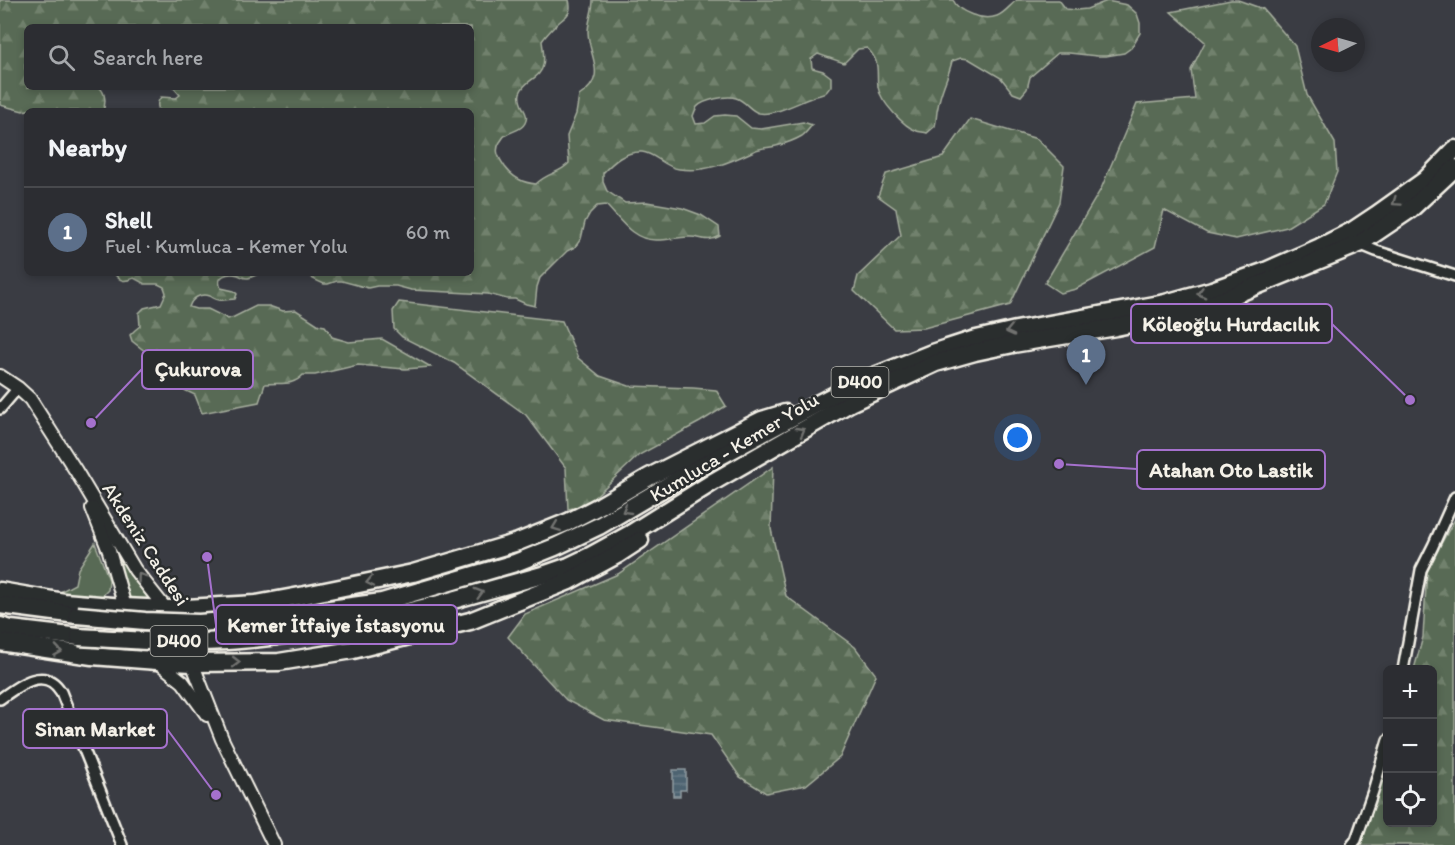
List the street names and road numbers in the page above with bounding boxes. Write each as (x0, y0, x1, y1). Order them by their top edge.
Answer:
road number: D400 (832, 367, 888, 397)
street label: Kumluca - Kemer Yolu (645, 387, 823, 507)
street label: Akdeniz Caddesi (97, 478, 195, 610)
road number: D400 (150, 626, 207, 656)

